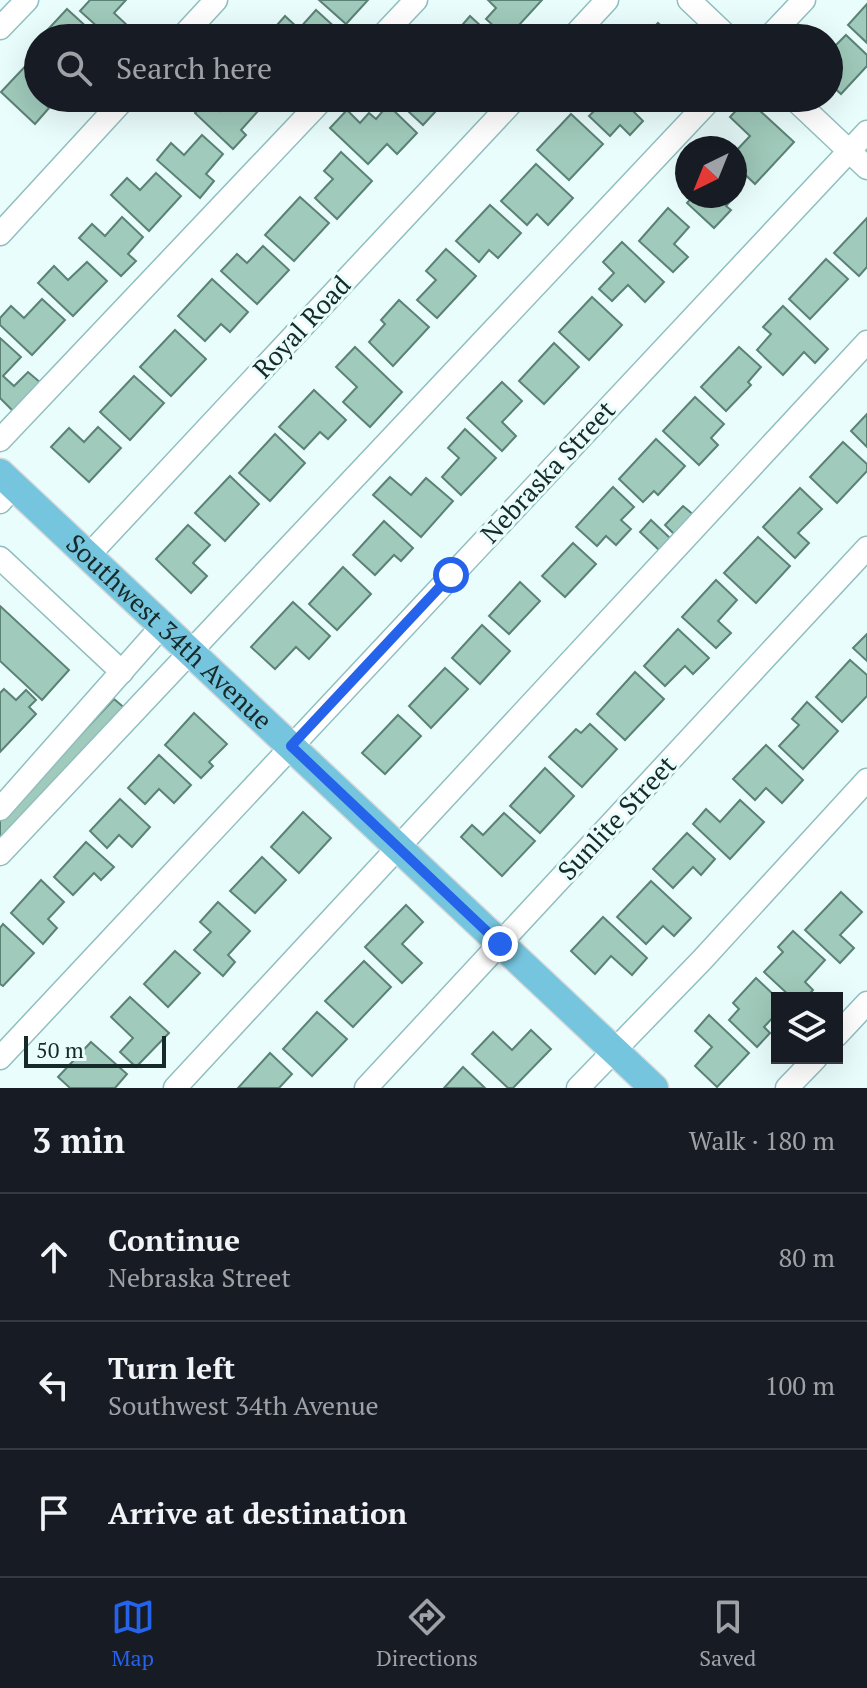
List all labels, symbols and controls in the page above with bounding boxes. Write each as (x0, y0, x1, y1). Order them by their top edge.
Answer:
search box (24, 24, 843, 112)
icon: search (52, 46, 96, 90)
text: Search here (116, 48, 272, 88)
north arrow (675, 136, 747, 208)
street label: Royal Road (245, 268, 357, 385)
street label: Nebraska Street (472, 393, 622, 550)
street label: Southwest 34th Avenue (59, 526, 280, 736)
route start (433, 557, 469, 593)
street label: Sunlite Street (550, 748, 683, 887)
route end (482, 926, 518, 962)
map controls (771, 992, 843, 1064)
button: layers (771, 992, 843, 1064)
scale bar (24, 1032, 166, 1068)
text: 50 m (36, 1035, 84, 1064)
text: 3 min (32, 1118, 125, 1163)
text: Walk · 180 m (689, 1123, 835, 1157)
text: Continue (108, 1220, 240, 1260)
icon: ahead (32, 1235, 76, 1279)
text: 80 m (779, 1240, 835, 1274)
text: Nebraska Street (108, 1260, 291, 1294)
text: Turn left (108, 1348, 235, 1388)
icon: left (32, 1363, 76, 1407)
text: 100 m (765, 1368, 835, 1402)
text: Southwest 34th Avenue (108, 1388, 379, 1422)
icon: arrive (32, 1491, 76, 1535)
text: Arrive at destination (108, 1493, 407, 1533)
tab: Map (111, 1595, 155, 1672)
tab: Directions (376, 1595, 478, 1672)
tab: Saved (699, 1595, 756, 1672)

